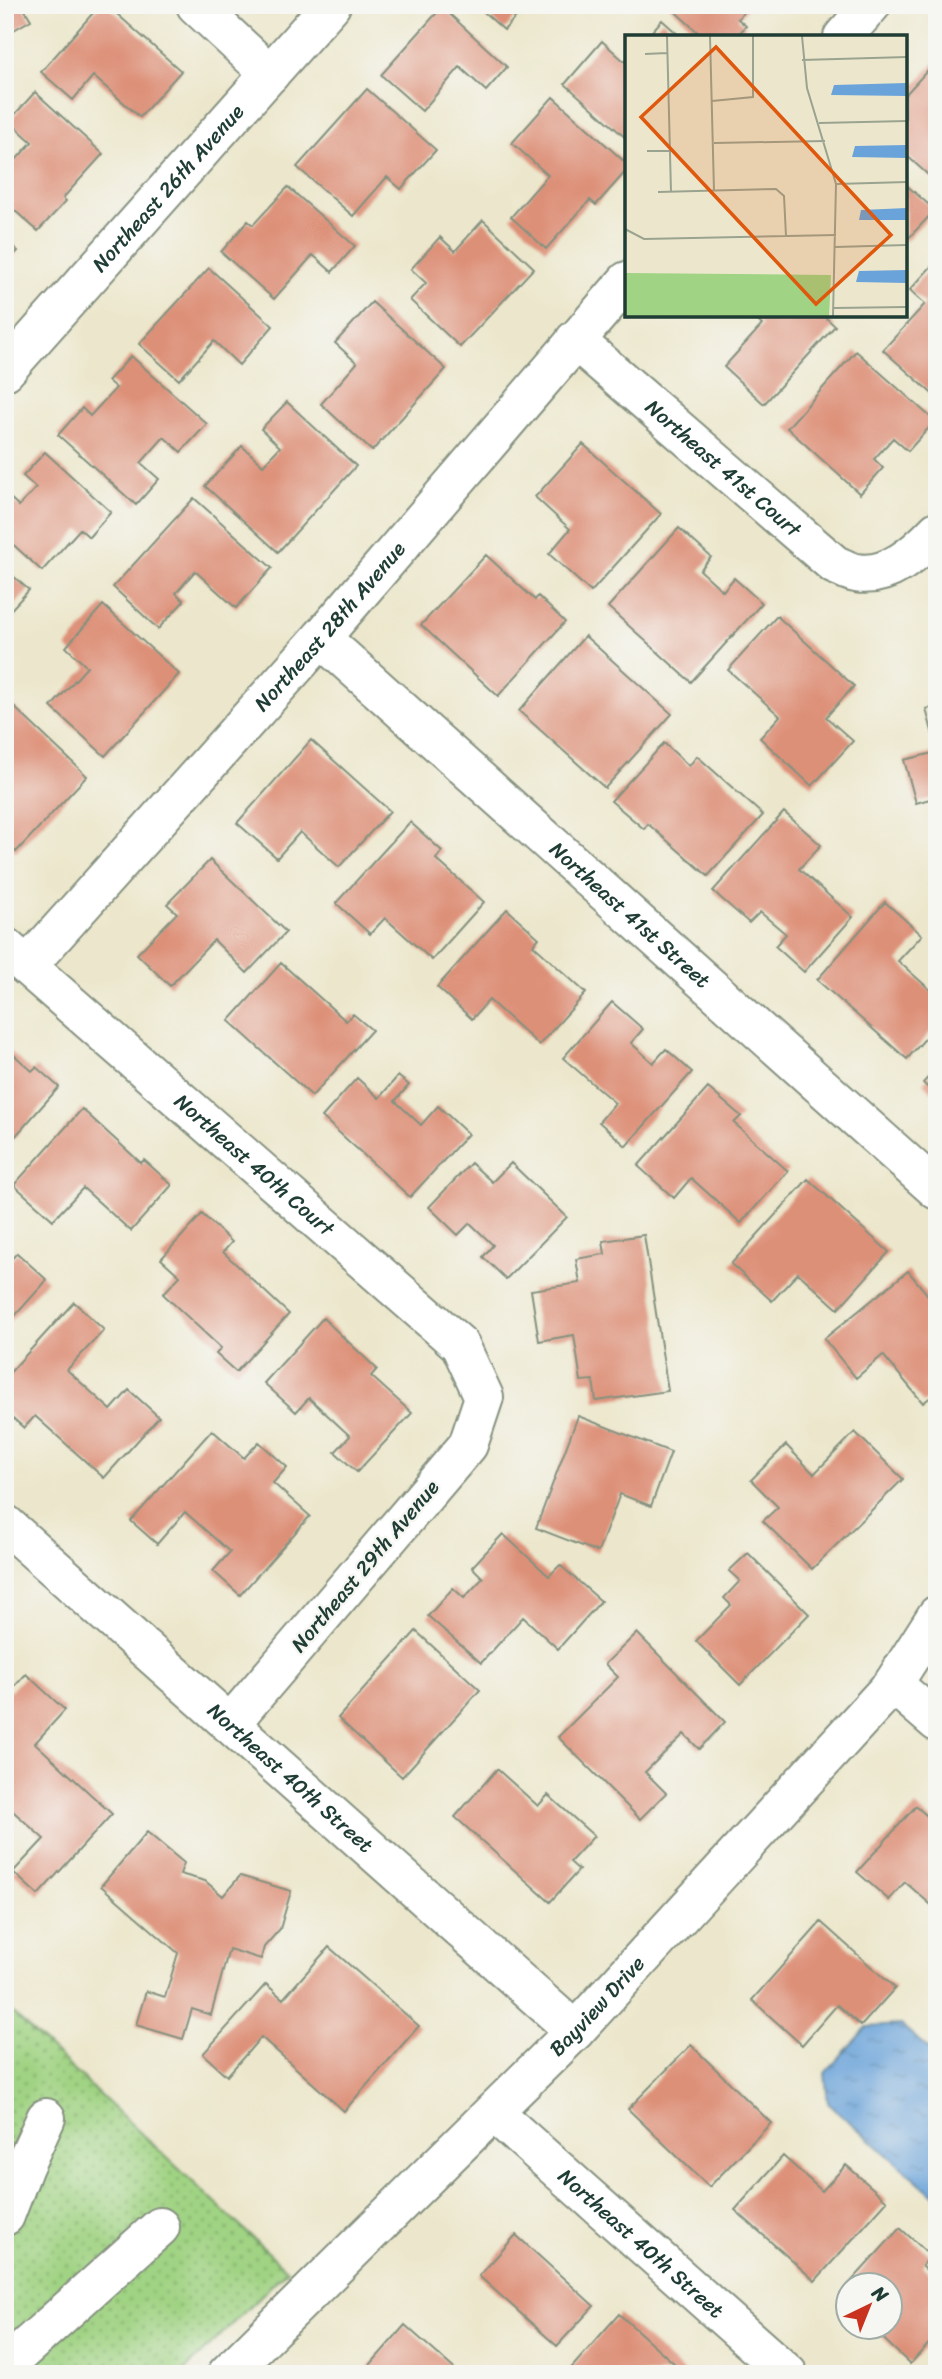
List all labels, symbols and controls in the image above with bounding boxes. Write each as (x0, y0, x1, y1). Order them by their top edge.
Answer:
inset map (625, 35, 907, 317)
street label: Northeast 26th Avenue (82, 95, 254, 281)
street label: Northeast 41st Court (636, 389, 811, 548)
street label: Northeast 28th Avenue (244, 532, 415, 721)
street label: Northeast 41st Street (540, 832, 720, 998)
street label: Northeast 40th Court (165, 1084, 344, 1247)
street label: Northeast 29th Avenue (281, 1471, 449, 1661)
street label: Northeast 40th Street (198, 1693, 383, 1863)
street label: Bayview Drive (540, 1946, 655, 2066)
street label: Northeast 40th Street (549, 2159, 733, 2328)
north arrow (834, 2270, 904, 2340)
text: N (863, 2277, 897, 2311)

